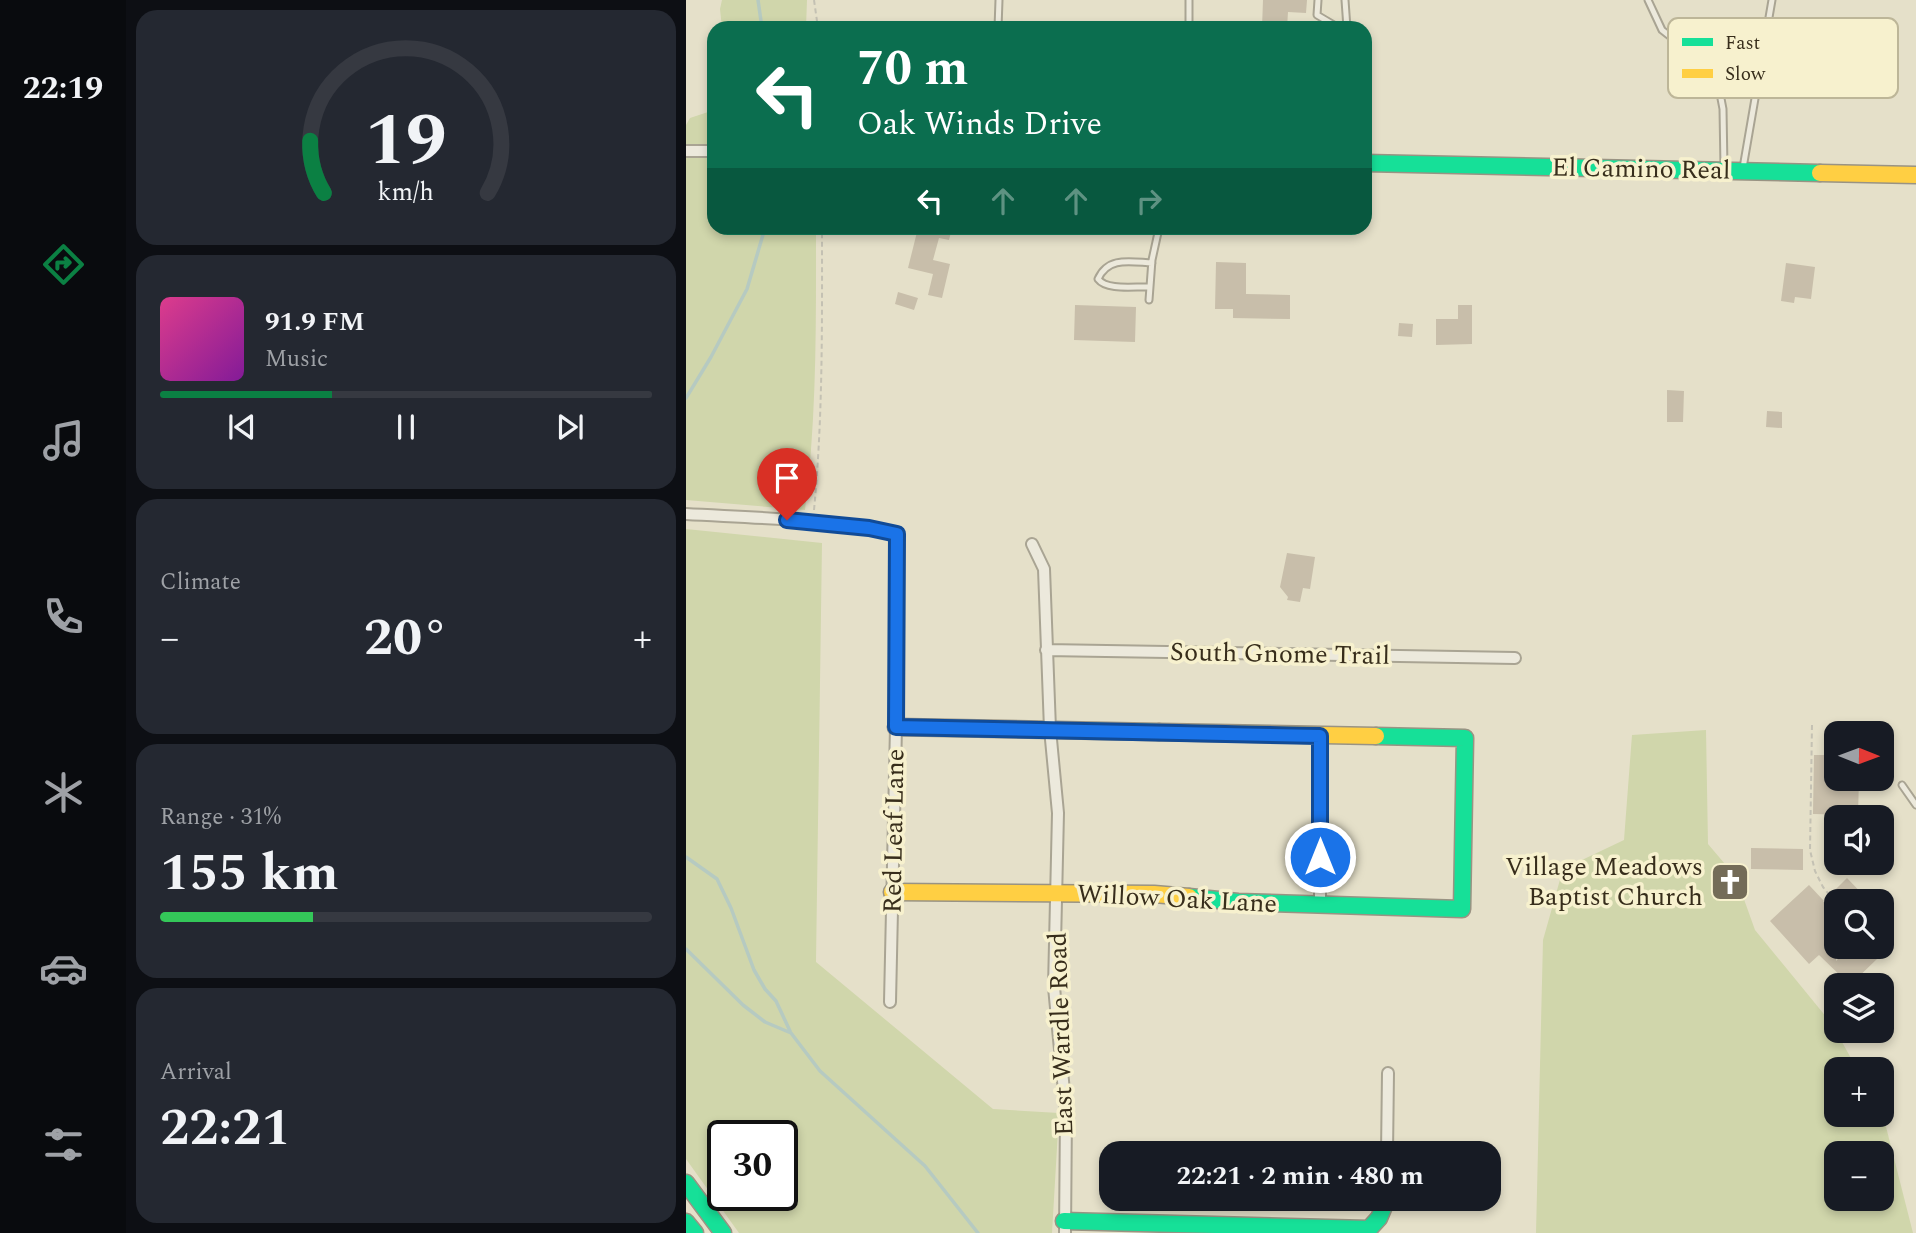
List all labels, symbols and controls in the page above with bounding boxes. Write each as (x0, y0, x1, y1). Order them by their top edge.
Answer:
legend (1668, 18, 1898, 98)
text: Fast (1725, 29, 1761, 58)
text: 70 m (857, 32, 968, 107)
icon: left (742, 49, 833, 140)
text: Slow (1725, 60, 1766, 89)
text: 22:19 (23, 64, 103, 113)
text: 19 (365, 87, 447, 198)
text: Oak Winds Drive (857, 100, 1102, 149)
street label: El Camino Real (1551, 147, 1731, 191)
text: km/h (378, 174, 434, 212)
icon: left (911, 182, 949, 220)
icon: ahead (984, 182, 1022, 220)
icon: ahead (1057, 182, 1095, 220)
icon: right (1130, 182, 1168, 220)
icon: directions (39, 240, 88, 289)
text: 91.9 FM (265, 302, 365, 342)
text: Music (265, 342, 328, 377)
icon: previous (223, 408, 261, 446)
icon: pause (387, 408, 425, 446)
icon: next (551, 408, 589, 446)
icon: music (39, 416, 88, 465)
pin (757, 448, 817, 520)
icon: arrive (768, 459, 806, 497)
text: Climate (160, 565, 241, 600)
icon: phone (39, 592, 88, 641)
text: 20° (364, 599, 448, 678)
text: − (160, 610, 179, 668)
text: + (633, 610, 652, 668)
street label: South Gnome Trail (1170, 632, 1390, 676)
north arrow (1824, 721, 1894, 791)
map controls (1824, 721, 1894, 1211)
street label: Red Leaf Lane (873, 748, 915, 914)
icon: climate (39, 768, 88, 817)
text: Range · 31% (160, 800, 281, 835)
button: sound (1824, 805, 1894, 875)
position arrow (1283, 820, 1357, 894)
text: 155 km (160, 834, 339, 913)
place label: Village Meadows Baptist Church (1505, 847, 1703, 917)
church icon: Village Meadows Baptist Church (1709, 861, 1751, 903)
street label: Willow Oak Lane (1076, 874, 1278, 924)
button: search (1824, 889, 1894, 959)
street label: East Wardle Road (1037, 931, 1085, 1137)
icon: car (39, 944, 88, 993)
button: layers (1824, 973, 1894, 1043)
text: Arrival (160, 1055, 232, 1090)
button: + (1824, 1057, 1894, 1127)
text: 22:21 (160, 1089, 291, 1168)
icon: filters (39, 1120, 88, 1169)
speed limit sign: 30 (707, 1120, 798, 1211)
button: − (1824, 1141, 1894, 1211)
text: 22:21 · 2 min · 480 m (1176, 1156, 1424, 1196)

